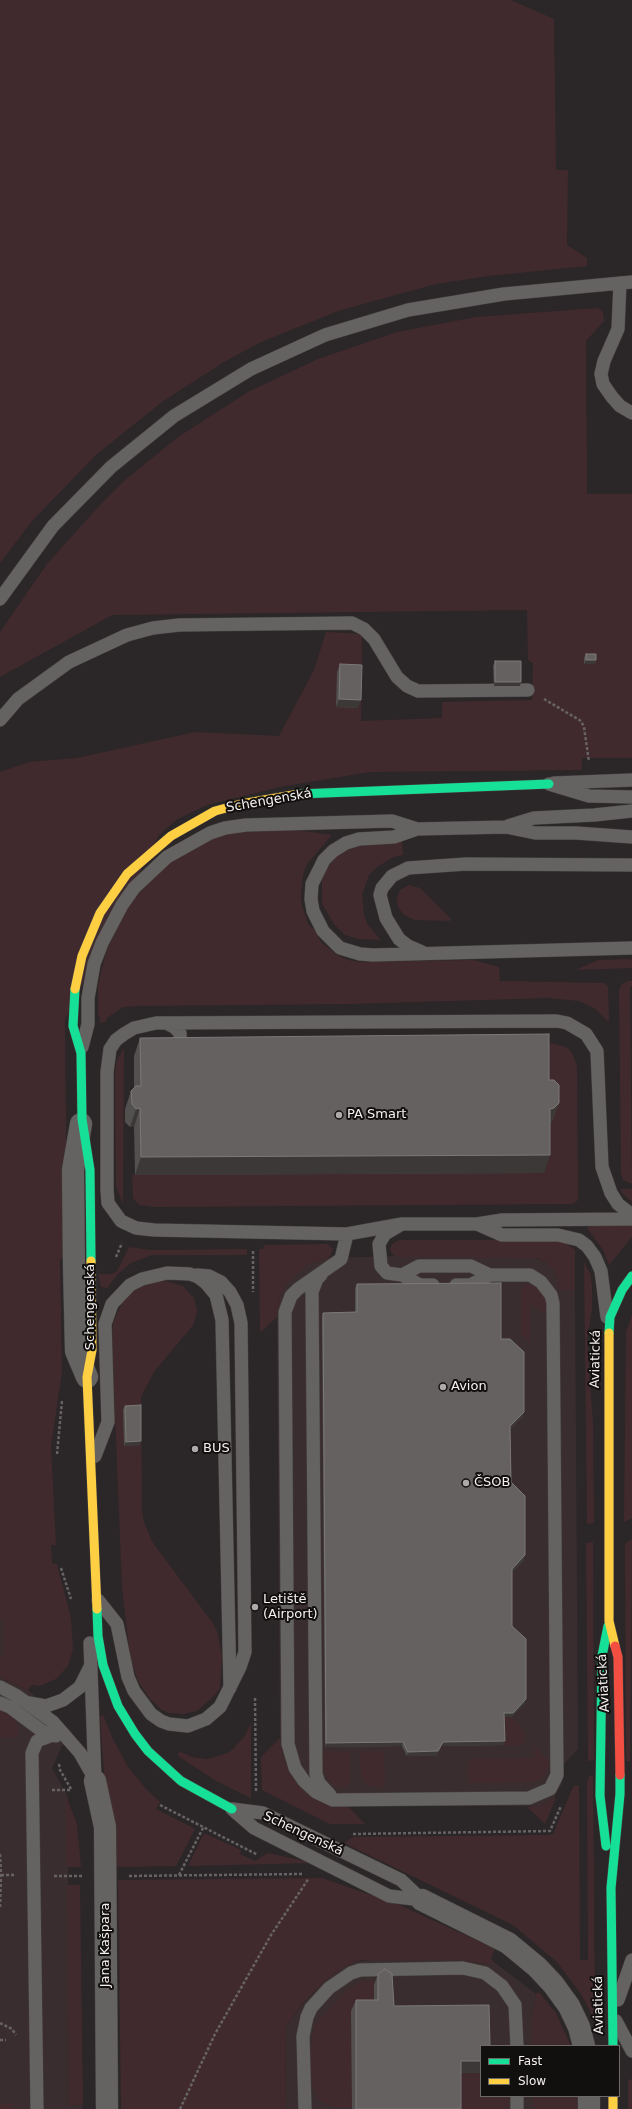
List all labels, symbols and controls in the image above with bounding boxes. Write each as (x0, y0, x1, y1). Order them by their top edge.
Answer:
street label: Schengenská (225, 786, 313, 816)
place label: PA Smart (347, 1107, 406, 1123)
marker: PA Smart (334, 1110, 344, 1120)
street label: Schengenská (83, 1264, 99, 1350)
street label: Aviatická (588, 1330, 604, 1388)
place label: Avion (451, 1379, 487, 1395)
marker: Avion (438, 1382, 448, 1392)
place label: BUS (203, 1441, 230, 1457)
marker: BUS (190, 1444, 200, 1454)
place label: ČSOB (474, 1475, 510, 1491)
marker: ČSOB (461, 1478, 471, 1488)
place label: Letiště (Airport) (263, 1592, 318, 1623)
marker: Letiště (Airport) (250, 1602, 260, 1612)
street label: Aviatická (595, 1653, 613, 1713)
street label: Schengenská (261, 1809, 345, 1859)
street label: Jana Kašpara (98, 1903, 114, 1987)
street label: Aviatická (591, 1976, 607, 2034)
legend (480, 2045, 620, 2097)
text: Fast (518, 2054, 542, 2068)
text: Slow (518, 2074, 546, 2088)

